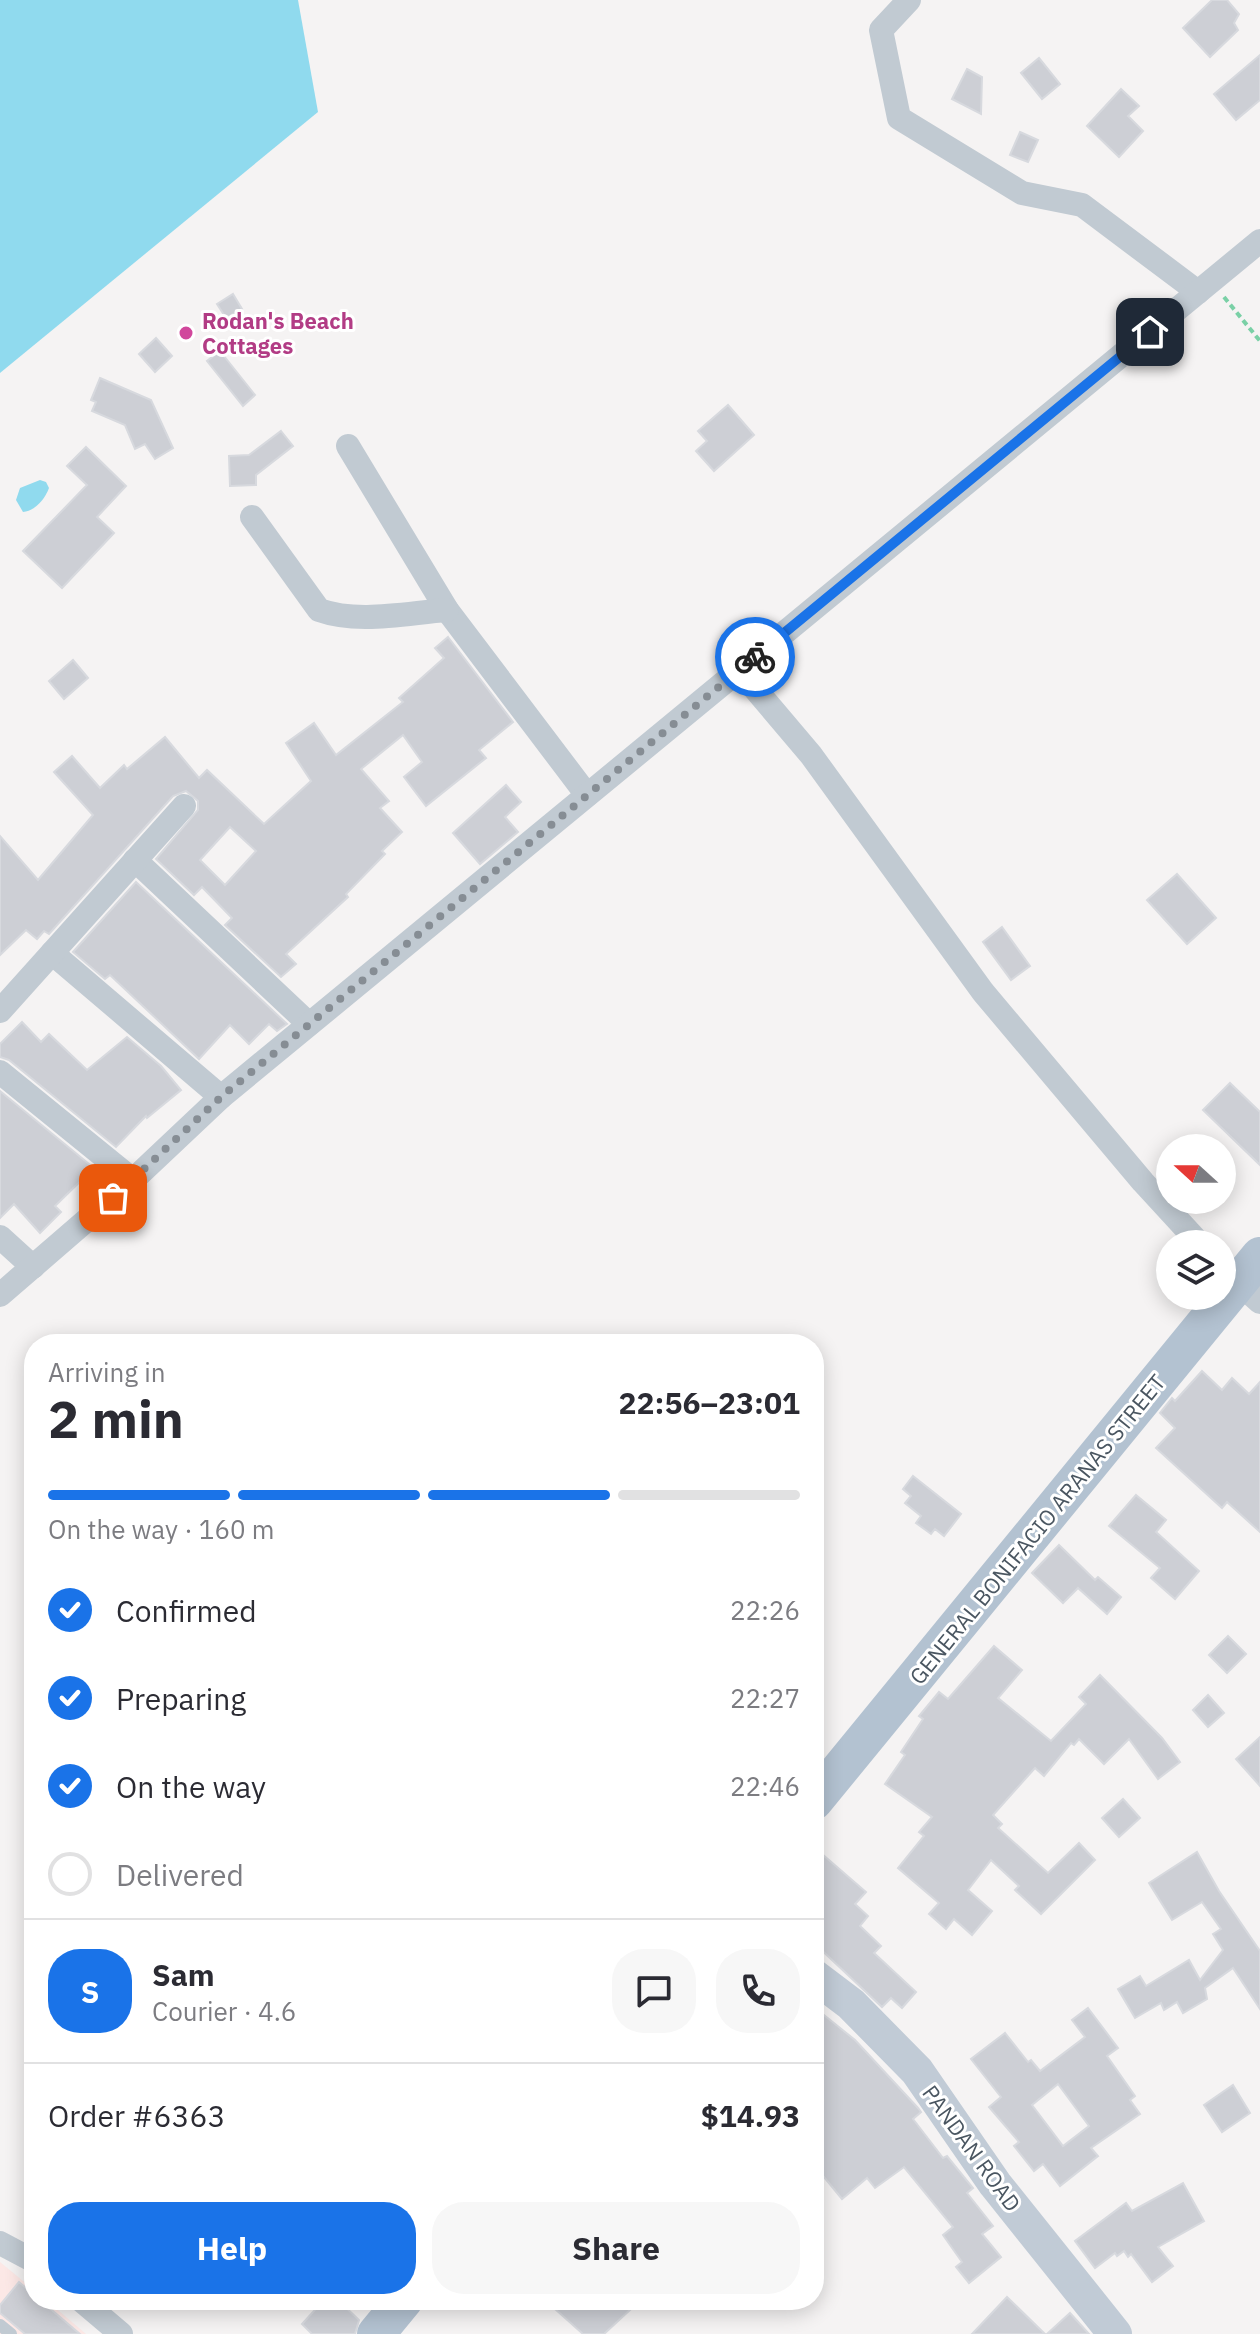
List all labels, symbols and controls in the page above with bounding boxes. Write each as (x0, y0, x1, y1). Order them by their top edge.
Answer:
pin (1116, 298, 1184, 366)
place label: Rodan's Beach Cottages (202, 306, 354, 360)
icon: home (1128, 310, 1172, 354)
marker: Rodan's Beach Cottages (177, 324, 195, 342)
courier (715, 617, 795, 697)
icon: bike (733, 635, 777, 679)
north arrow (1156, 1134, 1236, 1214)
map controls (1156, 1134, 1236, 1310)
pin (79, 1164, 147, 1232)
icon: bag (91, 1176, 135, 1220)
button: layers (1156, 1230, 1236, 1310)
text: Arriving in (48, 1355, 165, 1389)
street label: GENERAL BONIFACIO ARANAS STREET (903, 1368, 1172, 1690)
text: 22:56–23:01 (619, 1383, 800, 1422)
text: 2 min (48, 1385, 184, 1452)
text: On the way · 160 m (48, 1512, 274, 1546)
icon: check (48, 1588, 92, 1632)
text: Confirmed (116, 1591, 257, 1630)
text: 22:26 (730, 1593, 800, 1627)
icon: check (48, 1676, 92, 1720)
text: Preparing (116, 1679, 246, 1718)
text: 22:27 (730, 1681, 800, 1715)
icon: check (48, 1764, 92, 1808)
text: On the way (116, 1767, 266, 1806)
text: 22:46 (730, 1769, 800, 1803)
text: Delivered (116, 1855, 244, 1894)
button: chat (612, 1949, 696, 2033)
button: phone (716, 1949, 800, 2033)
text: Sam (152, 1955, 215, 1994)
text: S (81, 1972, 99, 2011)
text: Courier · 4.6 (152, 1994, 296, 2028)
street label: PANDAN ROAD (916, 2079, 1028, 2217)
text: Order #6363 (48, 2096, 225, 2135)
text: $14.93 (701, 2096, 800, 2135)
button: Help (48, 2202, 416, 2294)
button: Share (432, 2202, 800, 2294)

